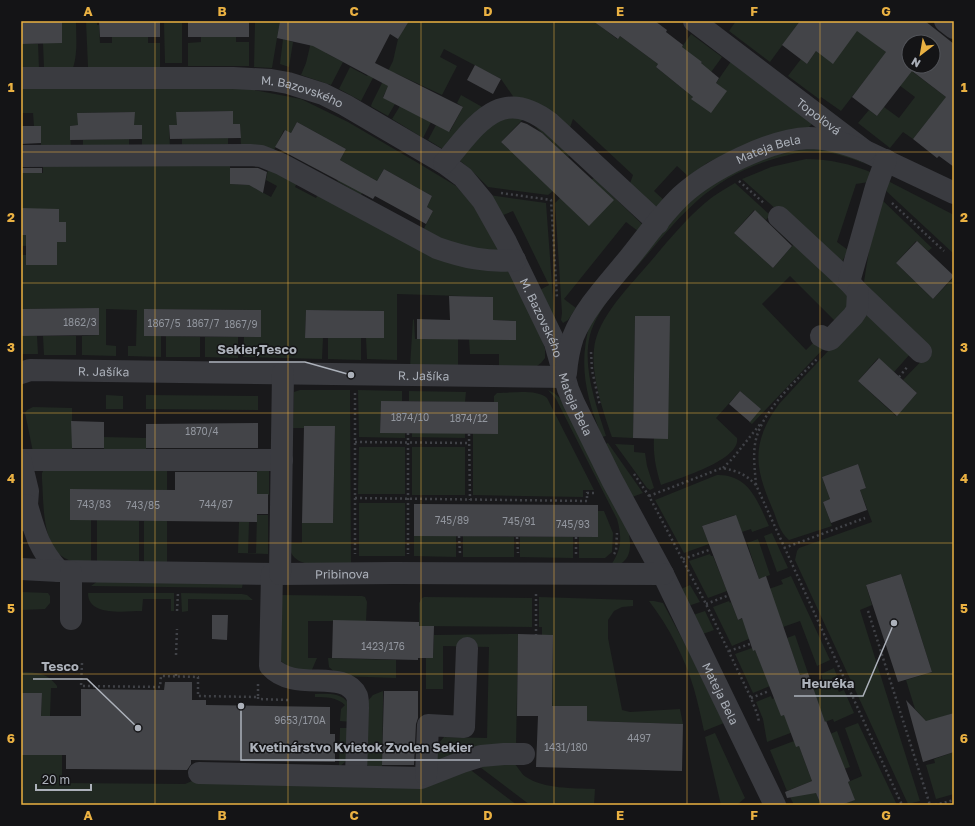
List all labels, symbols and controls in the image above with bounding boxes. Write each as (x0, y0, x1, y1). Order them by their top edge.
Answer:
text: A (83, 3, 93, 19)
text: B (217, 3, 227, 19)
text: C (349, 3, 359, 19)
text: D (483, 3, 493, 19)
text: E (616, 3, 624, 19)
text: F (750, 3, 758, 19)
text: G (881, 3, 891, 19)
north arrow (901, 34, 941, 74)
text: N (909, 55, 923, 71)
street label: M. Bazovského (261, 72, 346, 111)
text: 1 (8, 79, 15, 95)
text: 1 (961, 79, 968, 95)
street label: Topoľová (794, 94, 844, 138)
street label: Mateja Bela (733, 131, 801, 167)
text: 2 (7, 209, 15, 225)
text: 2 (960, 209, 968, 225)
street label: M. Bazovského (517, 275, 566, 359)
house number: 1862/3 (63, 316, 97, 328)
house number: 1867/5 (148, 317, 181, 329)
house number: 1867/7 (187, 317, 219, 329)
house number: 1867/9 (224, 318, 258, 330)
callout: Sekier,Tesco (209, 337, 305, 362)
text: 3 (7, 339, 15, 355)
text: 3 (960, 339, 968, 355)
text: Sekier,Tesco (217, 341, 297, 357)
street label: R. Jašíka (78, 363, 129, 379)
street label: R. Jašíka (398, 367, 449, 383)
street label: Mateja Bela (556, 371, 596, 438)
house number: 1874/10 (391, 411, 429, 423)
house number: 1874/12 (450, 412, 488, 424)
house number: 1870/4 (185, 425, 219, 437)
text: 4 (7, 470, 15, 486)
text: 4 (960, 470, 968, 486)
house number: 743/83 (77, 498, 111, 510)
house number: 744/87 (199, 498, 233, 510)
house number: 743/85 (126, 499, 160, 511)
house number: 745/89 (435, 514, 469, 526)
house number: 745/91 (503, 515, 536, 527)
house number: 745/93 (556, 518, 590, 530)
street label: Pribinova (315, 566, 369, 581)
text: 5 (7, 600, 15, 616)
text: 5 (960, 600, 968, 616)
house number: 1423/176 (361, 640, 405, 652)
callout: Tesco (33, 654, 87, 679)
text: Tesco (41, 658, 79, 674)
street label: Mateja Bela (699, 660, 742, 727)
callout: Heuréka (794, 671, 863, 696)
text: Heuréka (802, 675, 855, 691)
house number: 9653/170A (274, 714, 326, 726)
text: 6 (7, 730, 15, 746)
text: 6 (960, 730, 968, 746)
house number: 4497 (627, 732, 651, 744)
callout: Kvetinárstvo Kvietok Zvolen Sekier (241, 735, 480, 760)
text: Kvetinárstvo Kvietok Zvolen Sekier (249, 739, 473, 755)
house number: 1431/180 (544, 741, 588, 753)
scale bar (36, 766, 91, 792)
text: 20 m (42, 772, 70, 787)
text: A (83, 807, 93, 823)
text: B (217, 807, 227, 823)
text: C (349, 807, 359, 823)
text: D (483, 807, 493, 823)
text: E (616, 807, 624, 823)
text: F (750, 807, 758, 823)
text: G (881, 807, 891, 823)

